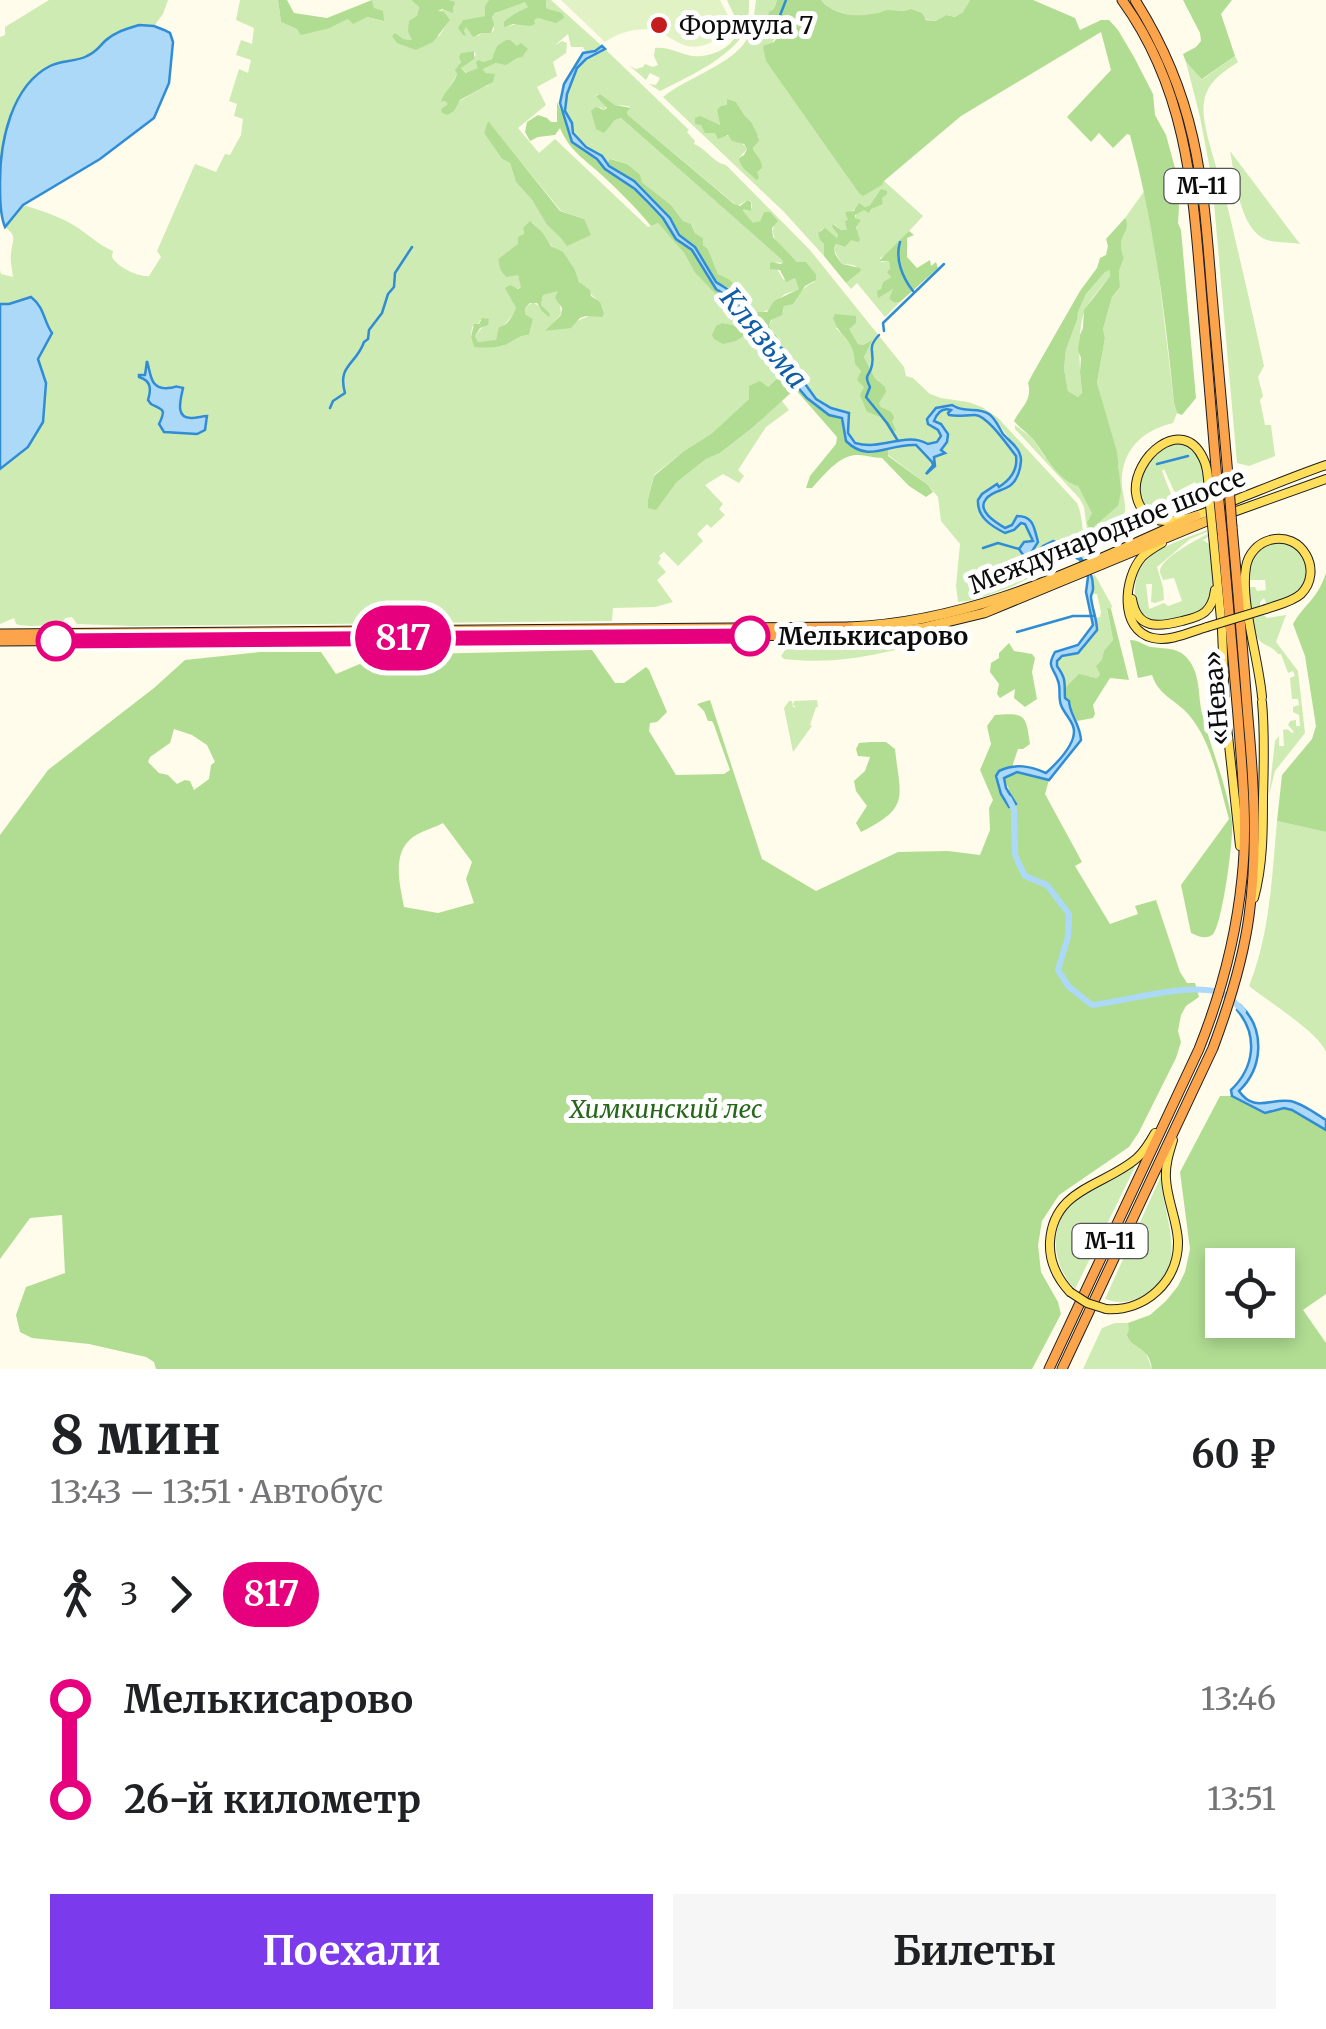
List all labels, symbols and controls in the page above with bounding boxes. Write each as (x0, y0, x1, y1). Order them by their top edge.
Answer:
place label: Формула 7 (679, 9, 813, 41)
marker: Формула 7 (648, 14, 670, 36)
road number: М-11 (1164, 169, 1240, 203)
water label: Клязьма (713, 280, 815, 396)
street label: Международное шоссе (964, 461, 1250, 601)
line badge: 817 (346, 606, 460, 670)
text: 817 (375, 616, 431, 660)
marker: Мелькисарово (731, 617, 769, 655)
place label: Мелькисарово (778, 620, 968, 652)
unlabelled marker (37, 622, 75, 660)
street label: «Нева» (1196, 649, 1236, 747)
park label: Химкинский лес (568, 1093, 763, 1125)
road number: М-11 (1072, 1224, 1148, 1258)
map controls (1205, 1248, 1295, 1338)
button: locate (1205, 1248, 1295, 1338)
text: 8 мин (50, 1400, 221, 1469)
text: 60 ₽ (1191, 1431, 1276, 1478)
text: 13:43 – 13:51 · Автобус (50, 1472, 383, 1512)
icon: walk (50, 1567, 105, 1622)
icon: forward (153, 1567, 208, 1622)
text: 817 (243, 1572, 299, 1616)
text: 3 (120, 1574, 138, 1614)
text: Мелькисарово (124, 1676, 413, 1723)
text: 13:46 (1201, 1679, 1276, 1719)
text: 26-й километр (124, 1776, 421, 1823)
text: 13:51 (1207, 1779, 1276, 1819)
button: Поехали (50, 1894, 653, 2009)
button: Билеты (673, 1894, 1276, 2009)

